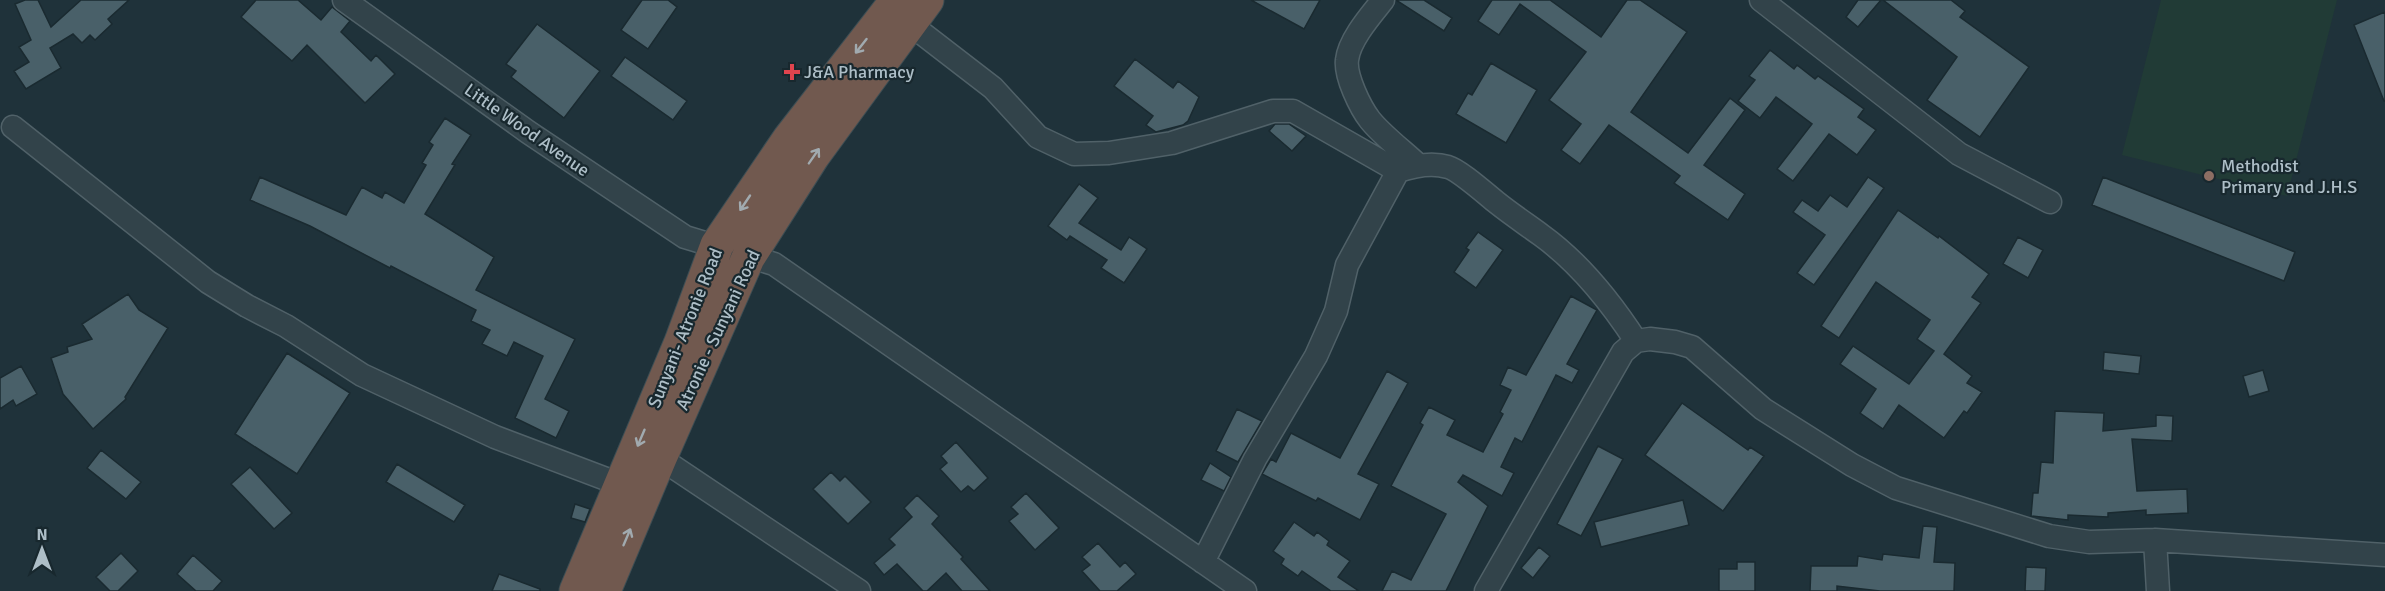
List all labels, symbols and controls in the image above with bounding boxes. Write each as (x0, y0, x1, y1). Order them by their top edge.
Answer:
one-way arrow (854, 38, 867, 54)
place label: J&A Pharmacy (804, 61, 915, 83)
marker: J&A Pharmacy (785, 65, 799, 79)
street label: Little Wood Avenue (460, 79, 594, 181)
one-way arrow (808, 148, 820, 164)
place label: Methodist Primary and J.H.S (2221, 155, 2357, 198)
marker: Methodist Primary and J.H.S (2202, 169, 2216, 183)
one-way arrow (739, 194, 751, 211)
street label: Sunyani- Atronie Road (643, 245, 727, 411)
street label: Atronie - Sunyani Road (671, 246, 765, 414)
one-way arrow (635, 428, 646, 447)
north arrow (12, 519, 72, 579)
text: N (36, 525, 48, 545)
one-way arrow (622, 528, 633, 547)

